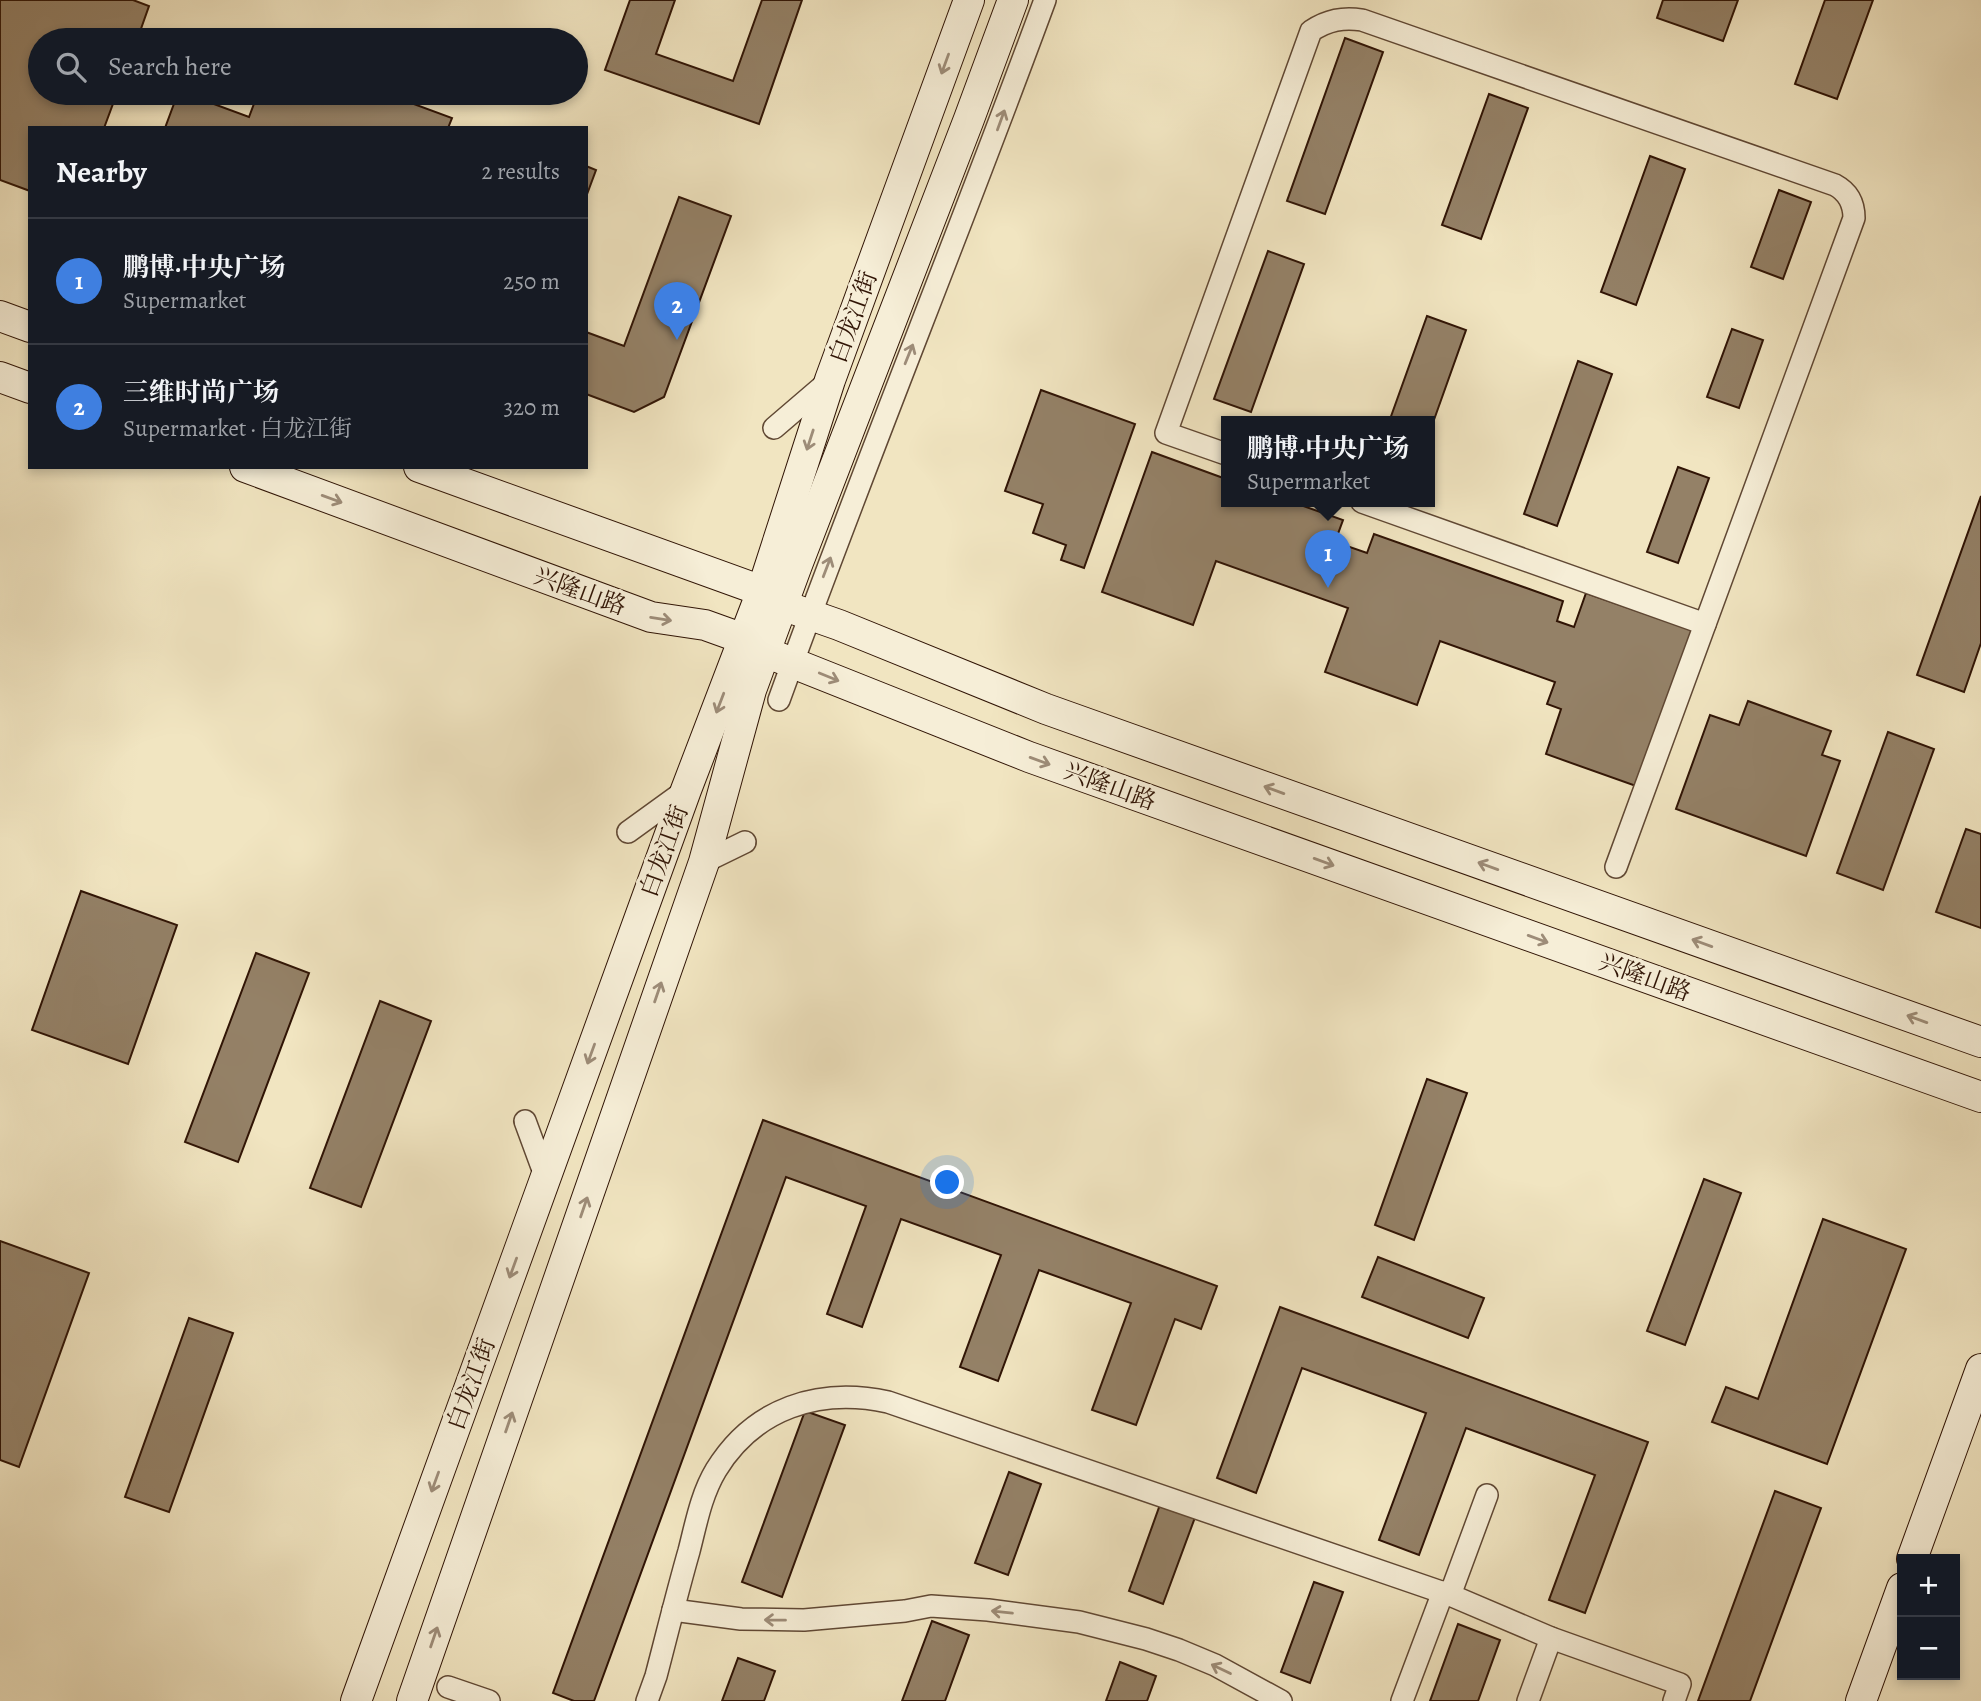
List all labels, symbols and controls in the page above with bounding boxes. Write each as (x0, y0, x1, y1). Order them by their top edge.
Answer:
search box (28, 28, 588, 105)
icon: search (52, 48, 90, 86)
text: Search here (108, 49, 232, 84)
one-way arrow (938, 53, 951, 75)
one-way arrow (996, 109, 1008, 131)
text: Nearby (56, 152, 147, 192)
text: 2 results (482, 156, 560, 187)
text: 鹏博·中央广场 (123, 250, 285, 285)
text: 1 (75, 266, 83, 297)
text: 250 m (503, 266, 560, 297)
street label: 白龙江街 (822, 266, 884, 368)
pin: 2 (654, 282, 700, 340)
text: Supermarket (123, 285, 246, 316)
one-way arrow (904, 344, 917, 366)
text: 三维时尚广场 (123, 375, 279, 410)
text: 2 (73, 392, 85, 423)
text: 320 m (504, 392, 560, 423)
text: Supermarket · 白龙江街 (123, 413, 352, 444)
popup (1221, 416, 1435, 507)
one-way arrow (803, 428, 816, 450)
text: 鹏博·中央广场 (1247, 431, 1409, 466)
text: Supermarket (1247, 466, 1370, 497)
one-way arrow (321, 494, 343, 507)
pin: 1 (1305, 530, 1351, 588)
one-way arrow (822, 556, 835, 578)
street label: 兴隆山路 (529, 560, 631, 622)
one-way arrow (649, 612, 672, 625)
one-way arrow (818, 671, 839, 684)
one-way arrow (713, 692, 725, 713)
street label: 兴隆山路 (1059, 755, 1161, 817)
one-way arrow (1029, 756, 1051, 768)
one-way arrow (1263, 783, 1285, 795)
street label: 白龙江街 (633, 800, 695, 902)
one-way arrow (1312, 857, 1334, 869)
one-way arrow (1478, 859, 1500, 871)
one-way arrow (1527, 933, 1549, 946)
one-way arrow (1692, 936, 1714, 948)
street label: 兴隆山路 (1594, 946, 1696, 1008)
one-way arrow (653, 981, 666, 1003)
one-way arrow (1906, 1012, 1928, 1024)
one-way arrow (583, 1043, 596, 1065)
your location (930, 1165, 964, 1199)
one-way arrow (579, 1196, 591, 1218)
one-way arrow (506, 1257, 518, 1279)
street label: 白龙江街 (440, 1333, 502, 1435)
one-way arrow (504, 1411, 516, 1433)
one-way arrow (428, 1471, 441, 1493)
map controls (1897, 1554, 1960, 1680)
button: + (1897, 1554, 1960, 1617)
one-way arrow (991, 1605, 1013, 1618)
one-way arrow (764, 1613, 787, 1627)
button: − (1897, 1617, 1960, 1680)
one-way arrow (429, 1626, 441, 1648)
one-way arrow (1211, 1661, 1232, 1675)

